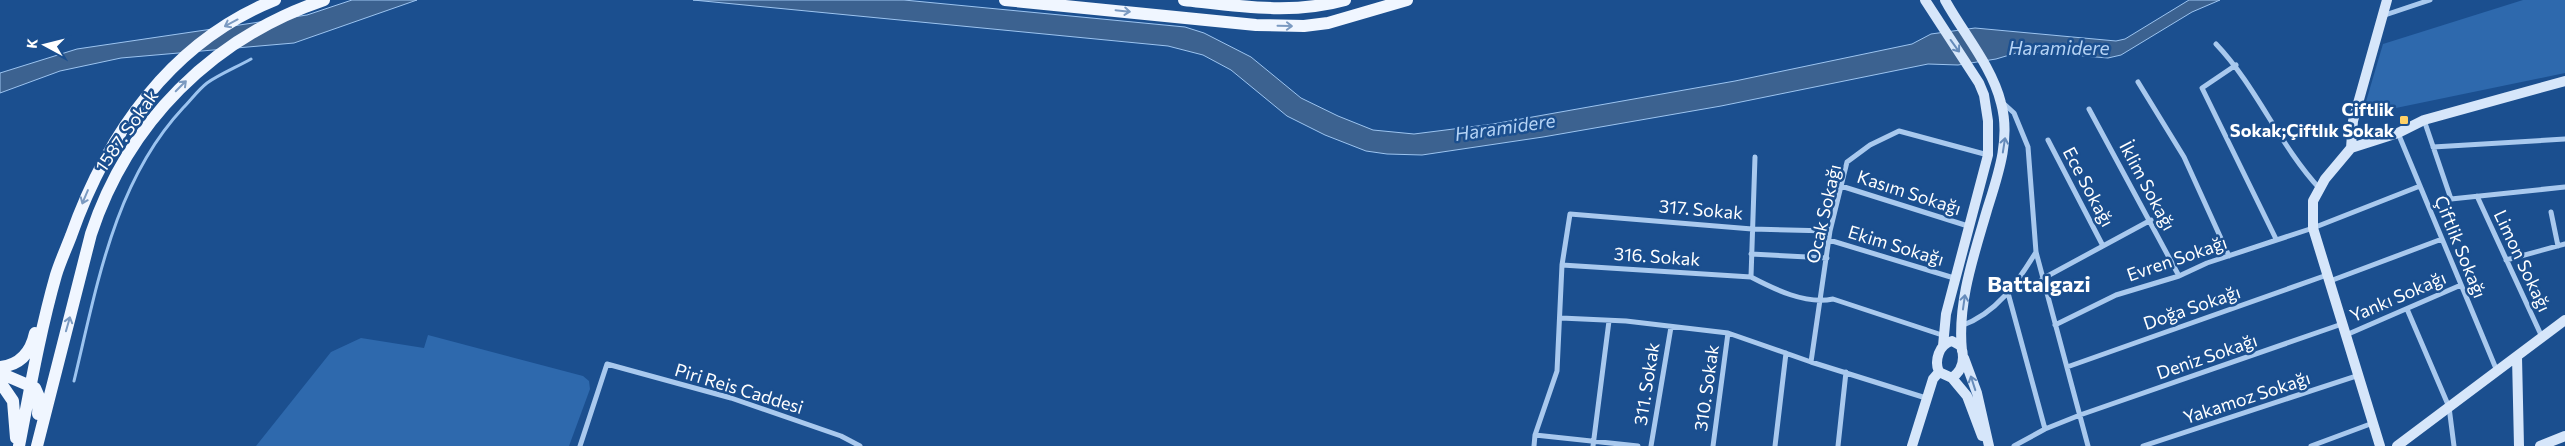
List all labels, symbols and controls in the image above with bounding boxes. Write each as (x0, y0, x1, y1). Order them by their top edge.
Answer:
one-way arrow (1115, 7, 1131, 16)
one-way arrow (224, 18, 239, 28)
north arrow (20, 20, 70, 70)
one-way arrow (1276, 21, 1293, 31)
water label: Haramidere (2008, 36, 2110, 59)
text: K (23, 37, 41, 49)
one-way arrow (1950, 39, 1961, 52)
one-way arrow (175, 80, 187, 93)
street label: 1587. Sokak (90, 85, 163, 176)
place label: Ciftlik Sokak;Çiftlık Sokak (2230, 98, 2395, 141)
water label: Haramidere (1453, 108, 1557, 145)
marker: Ciftlik Sokak;Çiftlık Sokak (2398, 114, 2410, 126)
street label: İklim Sokağı (2115, 137, 2181, 234)
one-way arrow (1999, 138, 2009, 154)
street label: Ece Sokağı (2059, 143, 2119, 230)
street label: Ocak Sokağı (1801, 162, 1845, 266)
street label: Kasım Sokağı (1854, 165, 1964, 219)
one-way arrow (79, 190, 88, 205)
street label: Çiftlik Sokağı (2430, 192, 2491, 301)
street label: 317. Sokak (1658, 194, 1744, 224)
street label: Limon Sokağı (2490, 206, 2556, 315)
street label: Ekim Sokağı (1846, 220, 1947, 270)
street label: Evren Sokağı (2124, 231, 2230, 285)
street label: 316. Sokak (1613, 242, 1701, 270)
street label: Yankı Sokağı (2346, 266, 2449, 326)
district label: Battalgazi (1987, 270, 2091, 297)
street label: Doğa Sokağı (2140, 280, 2243, 334)
one-way arrow (1959, 295, 1969, 311)
one-way arrow (63, 316, 73, 332)
street label: Deniz Sokağı (2153, 329, 2260, 384)
street label: 311. Sokak (1629, 341, 1663, 427)
street label: 310. Sokak (1689, 343, 1723, 433)
street label: Piri Reis Caddesi (672, 358, 806, 418)
street label: Yakamoz Sokağı (2180, 366, 2313, 428)
one-way arrow (1968, 375, 1977, 391)

